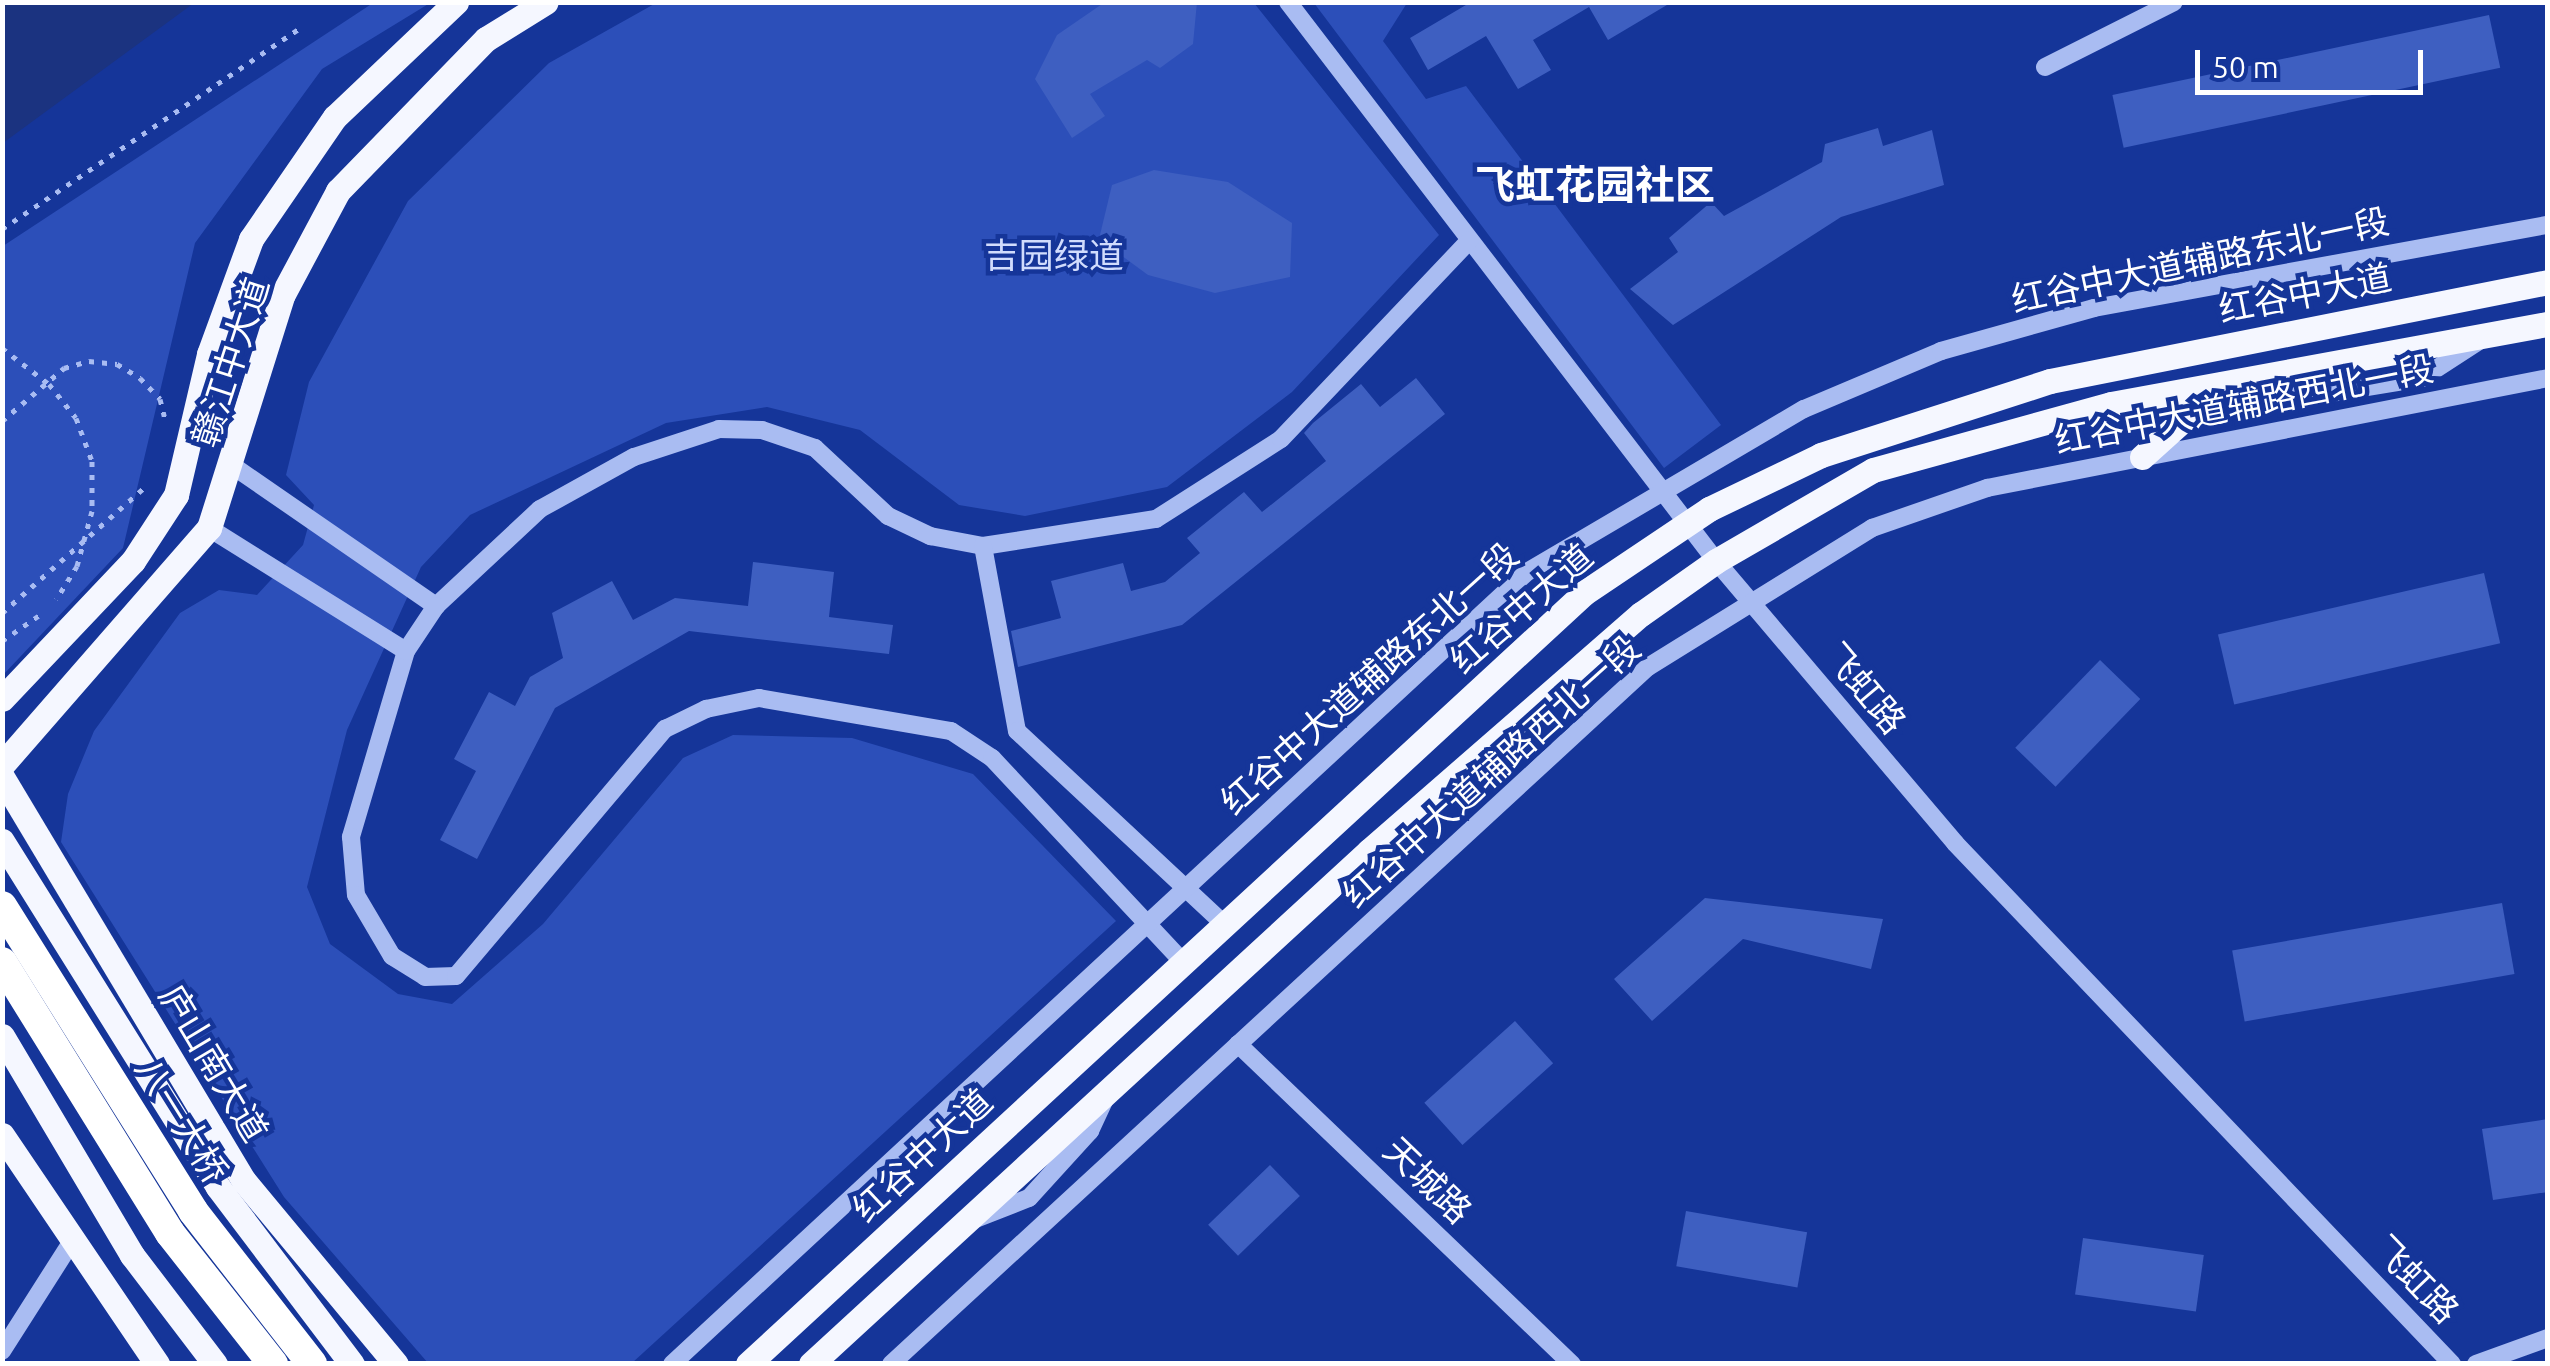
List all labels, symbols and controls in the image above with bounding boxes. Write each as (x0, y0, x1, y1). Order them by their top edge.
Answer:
scale bar (2200, 30, 2428, 92)
text: 50 m (2212, 50, 2279, 84)
district label: 飞虹花园社区 (1475, 161, 1715, 209)
street label: 红谷中大道辅路东北一段 (2007, 199, 2393, 321)
park label: 吉园绿道 (984, 234, 1124, 276)
street label: 红谷中大道 (2215, 256, 2395, 330)
street label: 赣江中大道 (183, 272, 277, 452)
street label: 红谷中大道辅路西北一段 (2051, 347, 2437, 461)
street label: 红谷中大道辅路东北一段 (1212, 534, 1526, 822)
street label: 红谷中大道 (1441, 535, 1601, 681)
street label: 红谷中大道辅路西北一段 (1334, 627, 1648, 915)
street label: 飞虹路 (1815, 634, 1915, 742)
street label: 庐山南大道 (151, 977, 277, 1149)
street label: 八一大桥 (127, 1050, 237, 1190)
street label: 红谷中大道 (844, 1080, 1000, 1230)
street label: 天城路 (1376, 1128, 1480, 1232)
street label: 飞虹路 (2364, 1227, 2468, 1331)

